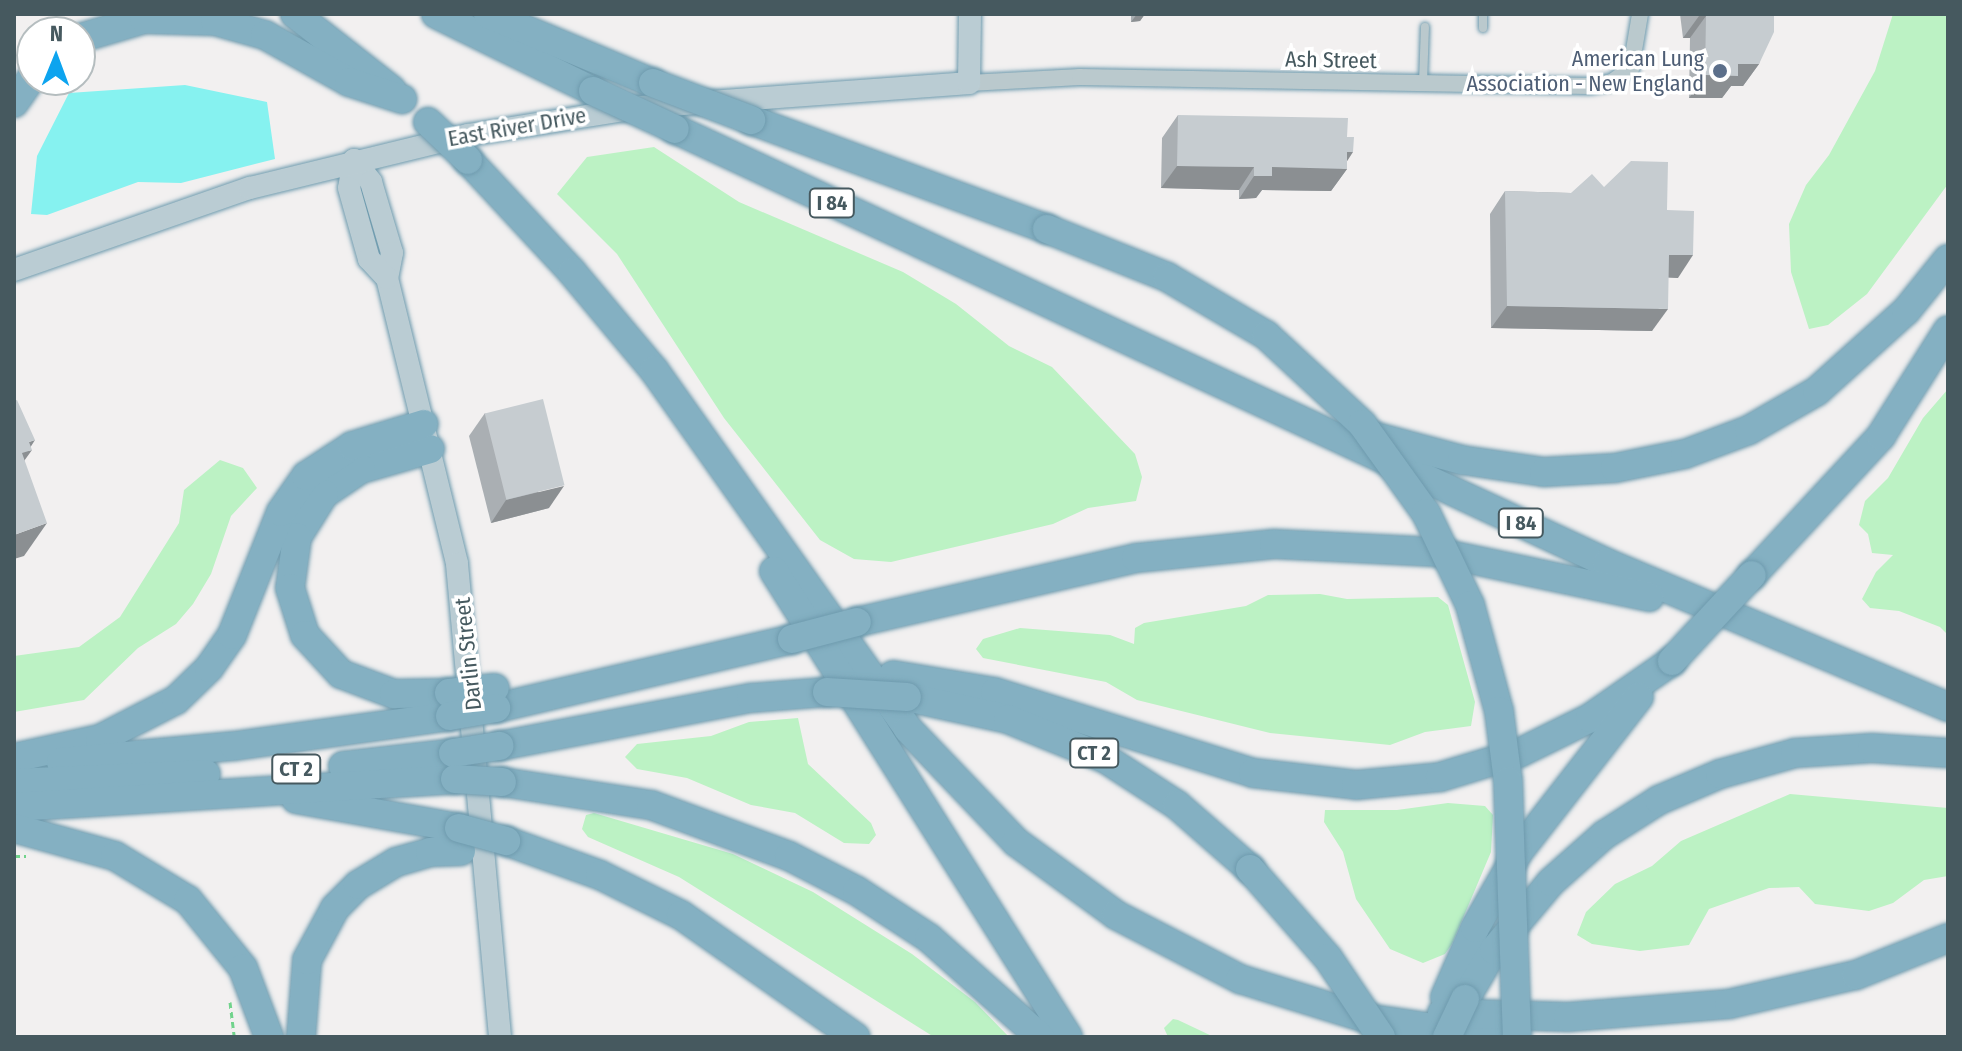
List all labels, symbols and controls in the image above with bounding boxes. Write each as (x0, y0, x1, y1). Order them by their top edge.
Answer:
north arrow (16, 16, 96, 96)
text: N (50, 20, 63, 47)
place label: American Lung Association - New England (1466, 45, 1704, 96)
street label: Ash Street (1285, 46, 1377, 74)
marker: American Lung Association - New England (1711, 62, 1729, 80)
street label: East River Drive (446, 102, 588, 152)
road number: I 84 (808, 187, 856, 219)
road number: I 84 (1497, 507, 1545, 539)
street label: Darlin Street (449, 596, 487, 712)
road number: CT 2 (1068, 737, 1120, 769)
road number: CT 2 (270, 753, 322, 785)

